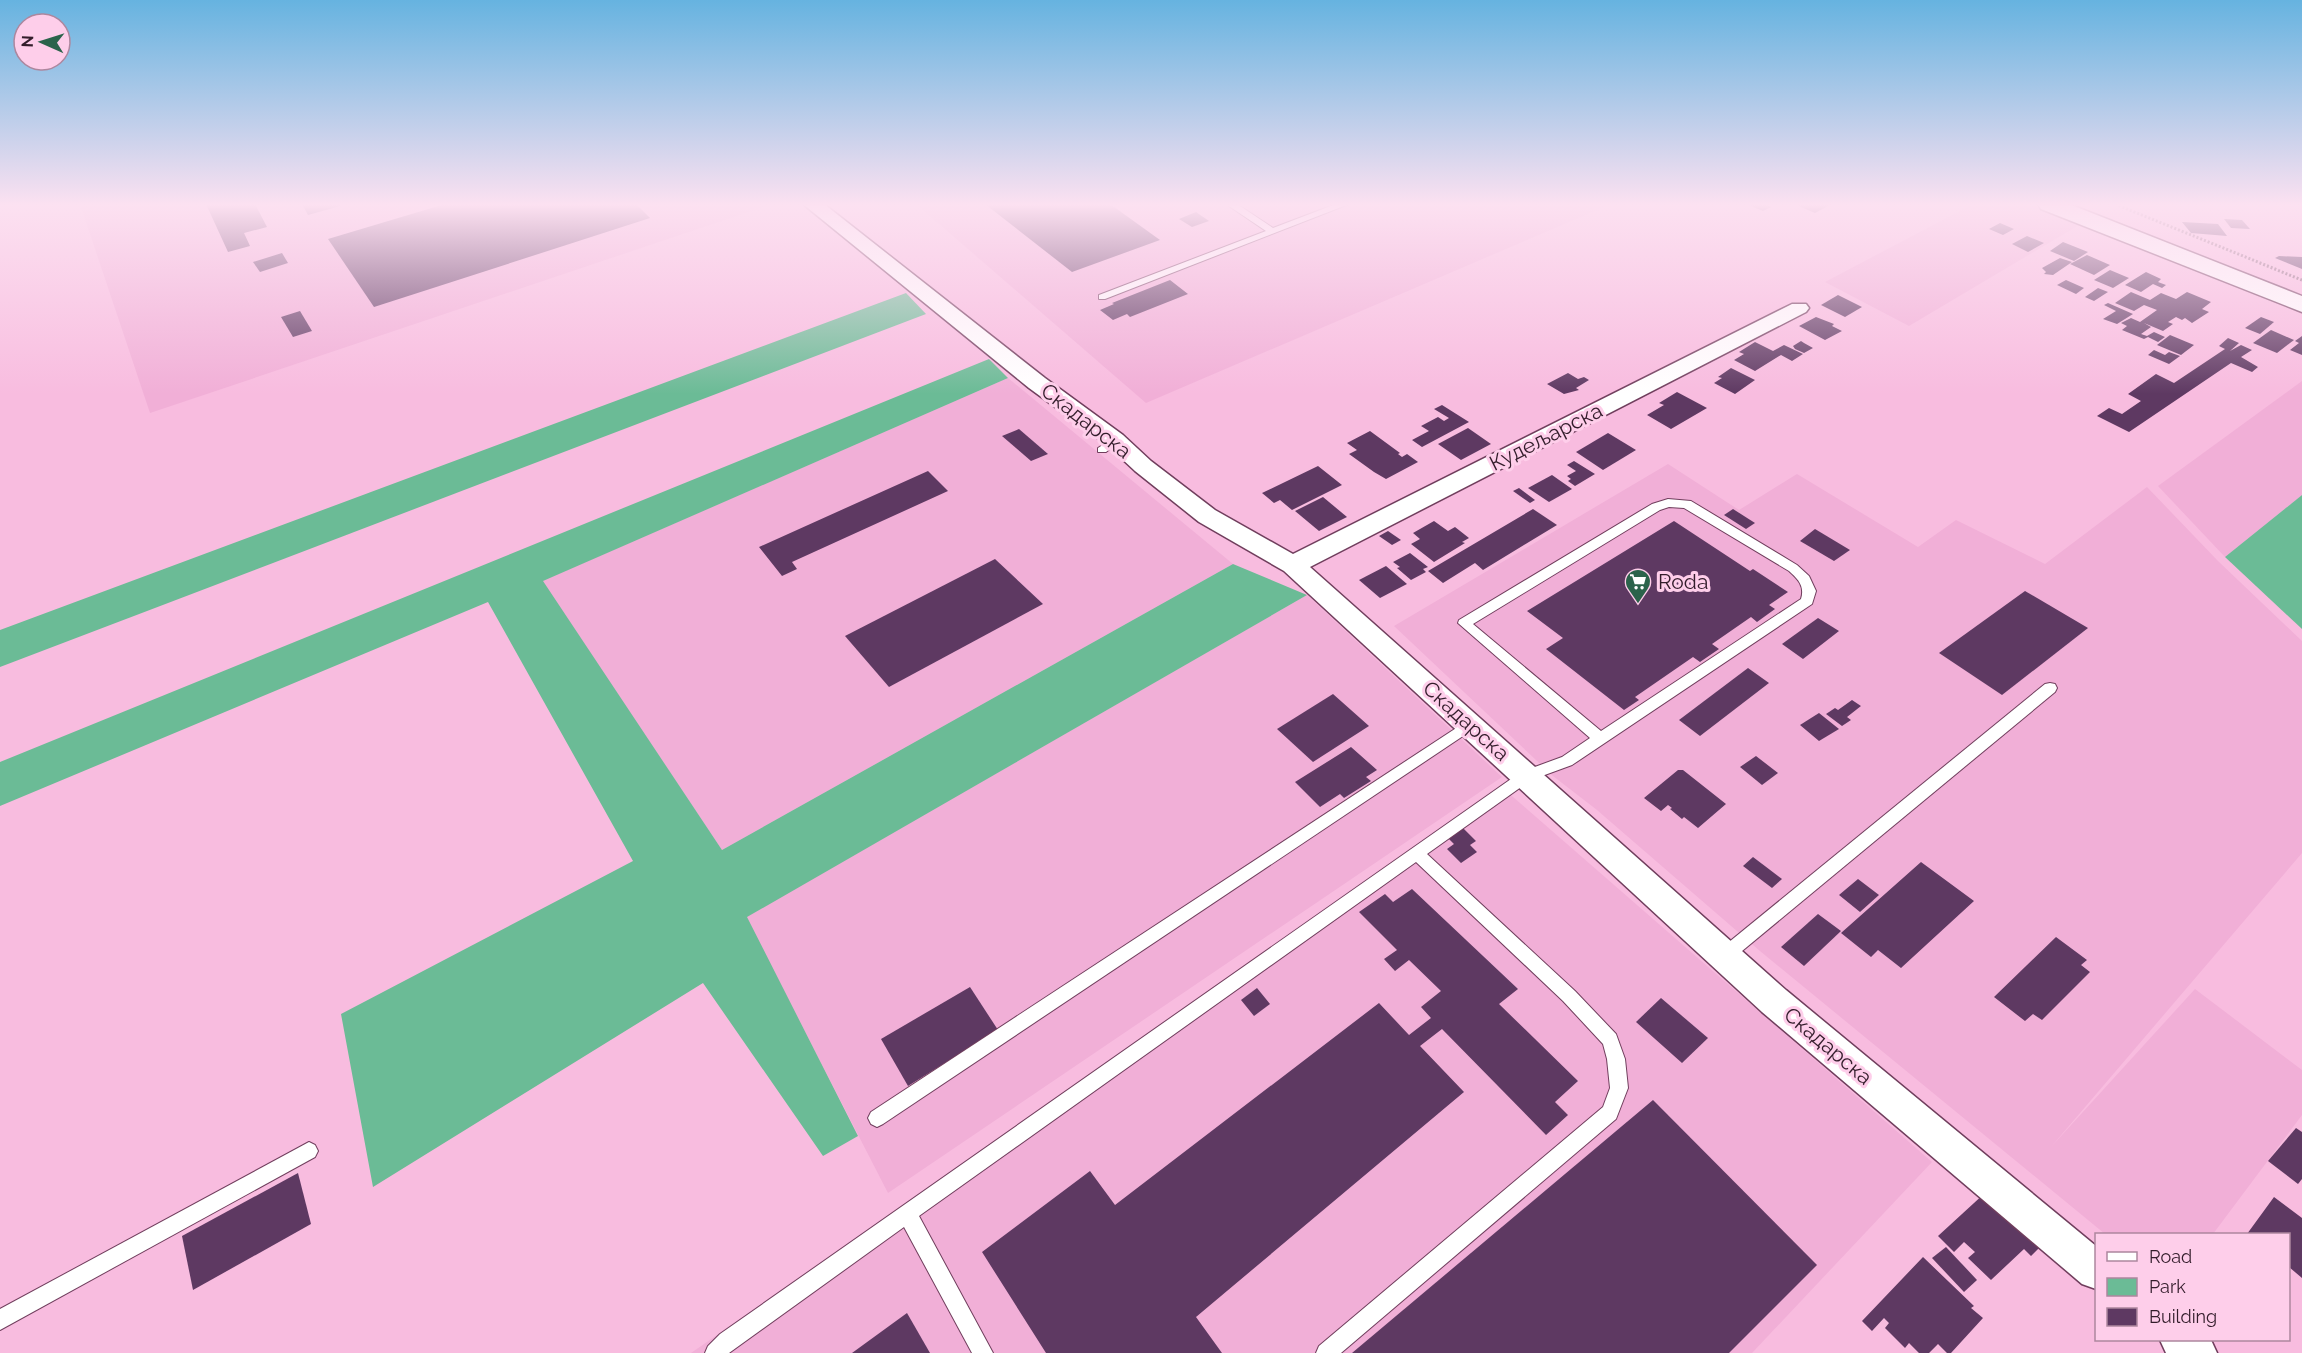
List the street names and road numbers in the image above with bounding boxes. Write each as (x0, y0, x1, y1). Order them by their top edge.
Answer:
street label: Скадарска (1036, 378, 1136, 463)
street label: Кудељарска (1485, 397, 1606, 476)
street label: Скадарска (1418, 675, 1515, 766)
street label: Скадарска (1779, 1002, 1877, 1090)

